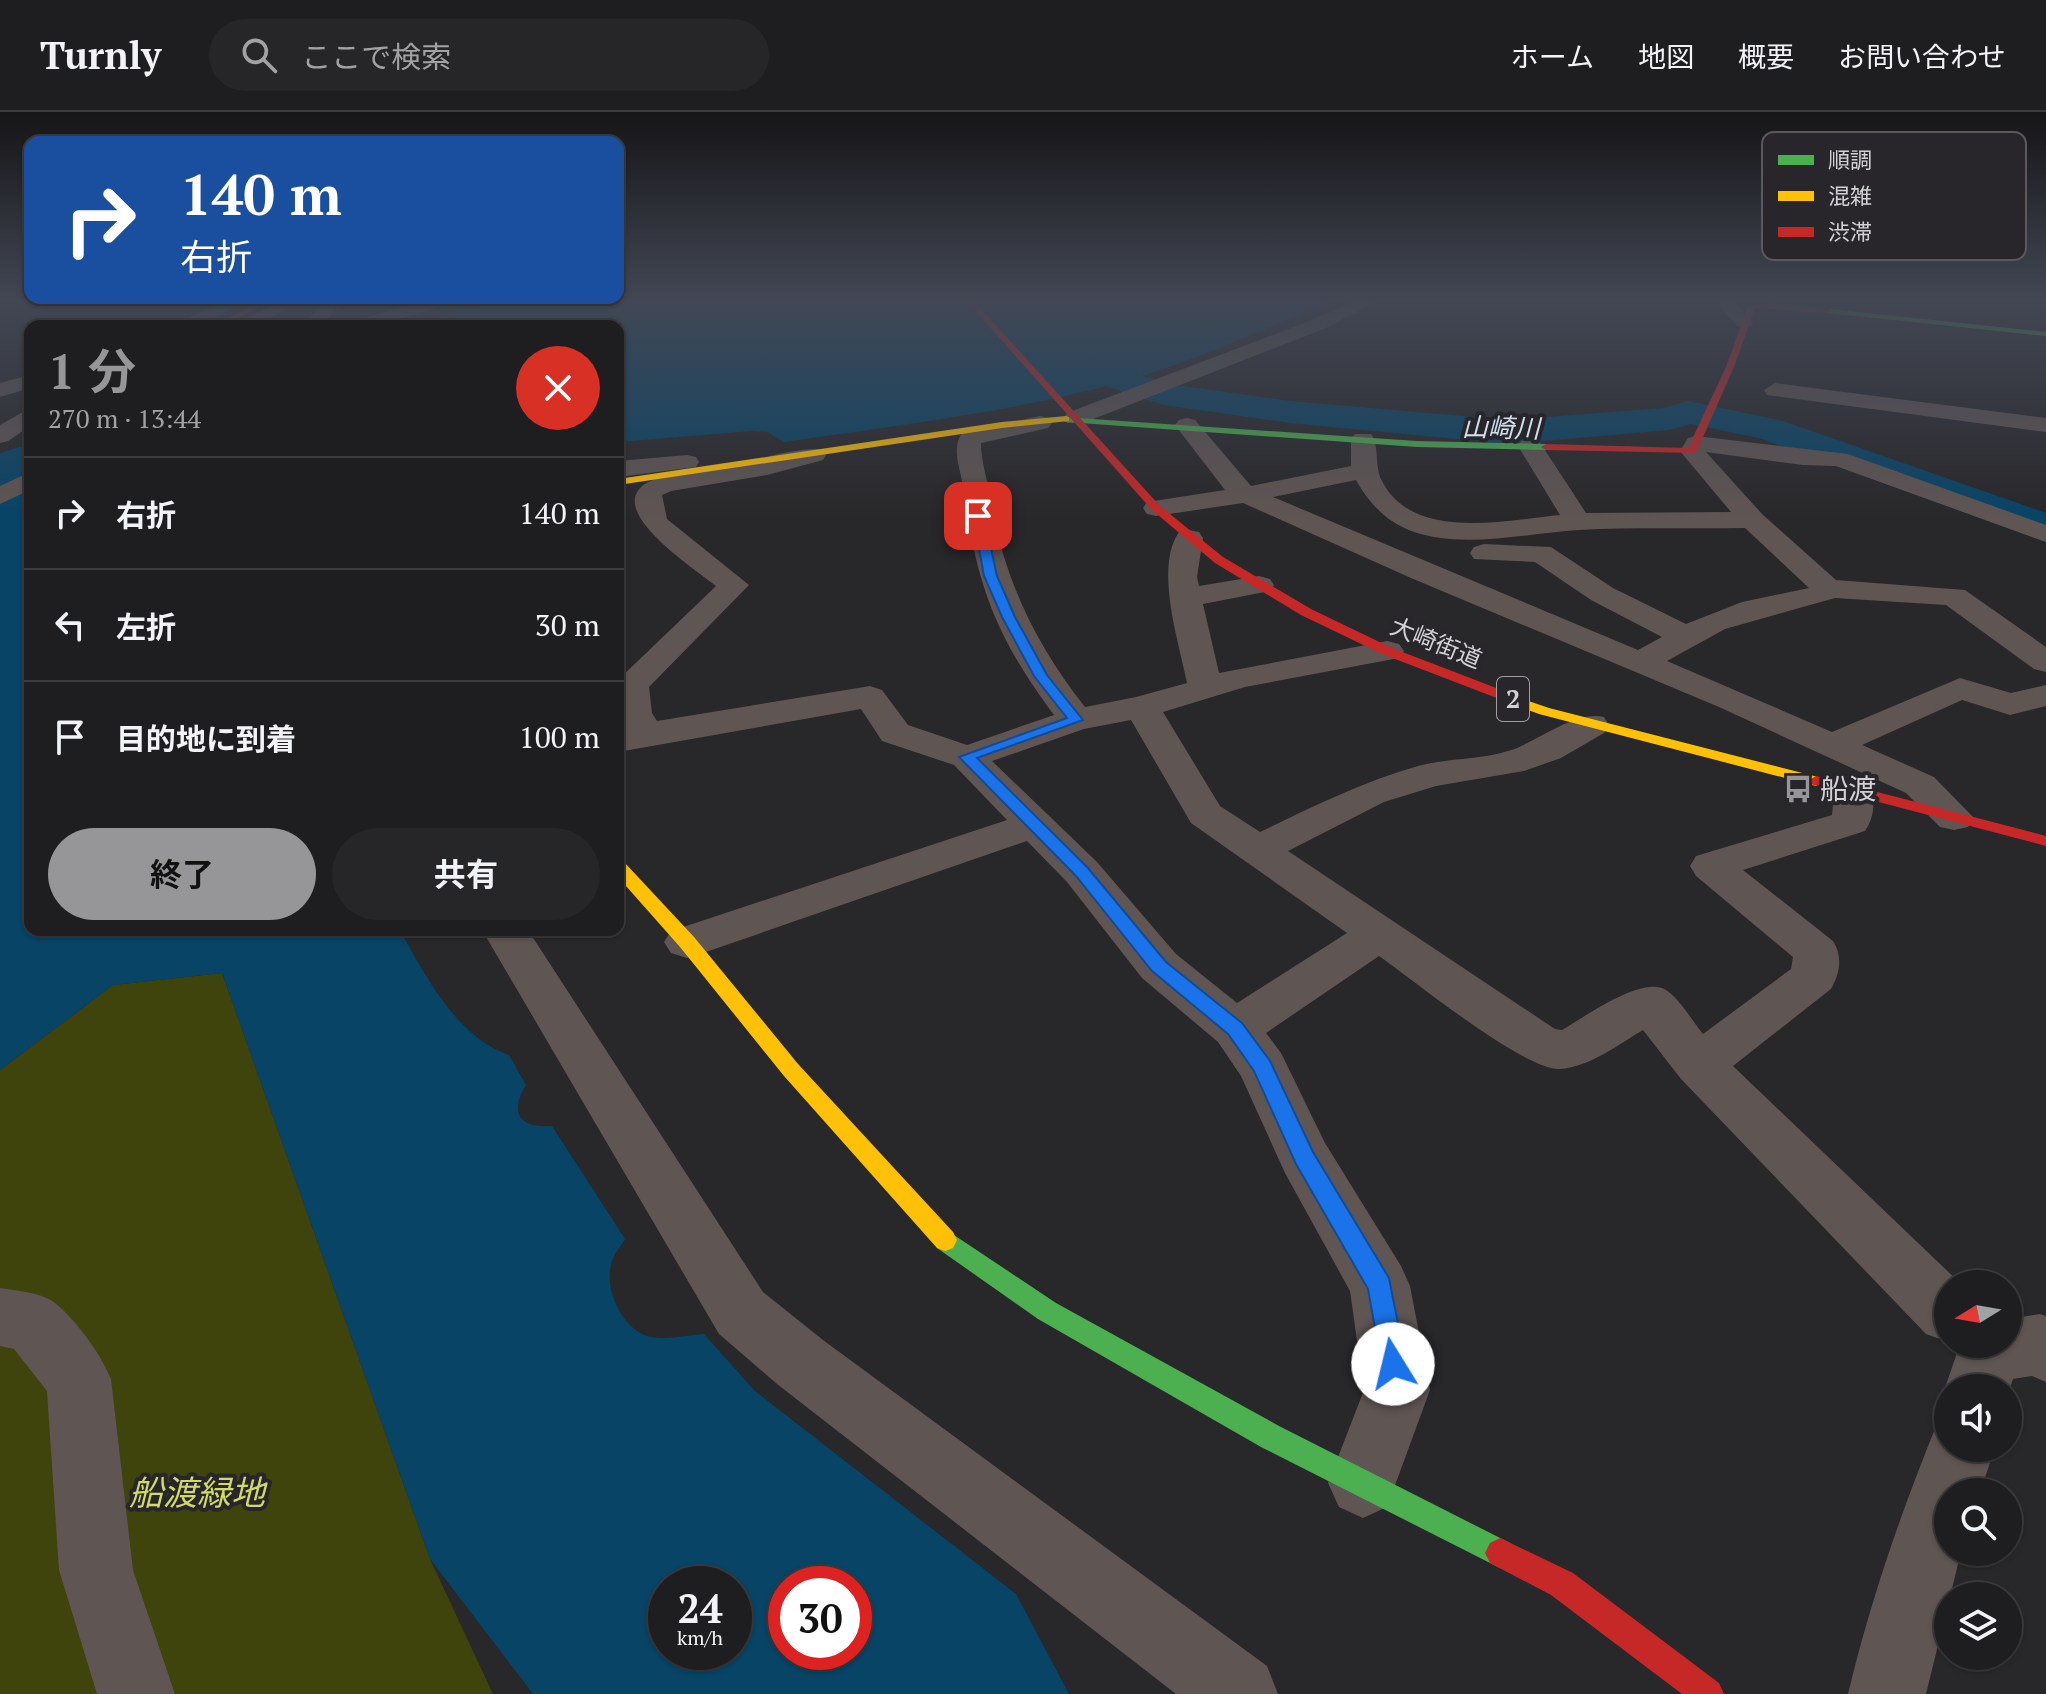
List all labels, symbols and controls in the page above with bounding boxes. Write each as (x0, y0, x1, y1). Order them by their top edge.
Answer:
search box (209, 19, 769, 91)
text: Turnly (40, 30, 161, 80)
icon: search (237, 33, 281, 77)
text: ここで検索 (301, 37, 451, 77)
text: ホーム (1511, 38, 1594, 75)
text: 地図 (1638, 38, 1694, 75)
text: 概要 (1738, 38, 1794, 75)
text: お問い合わせ (1838, 38, 2006, 75)
legend (1762, 132, 2026, 260)
text: 順調 (1828, 145, 1872, 174)
text: 140 m (180, 157, 342, 231)
icon: right (48, 168, 152, 272)
text: 混雑 (1828, 181, 1872, 210)
text: 渋滞 (1828, 217, 1872, 246)
text: 右折 (180, 233, 252, 280)
text: 1 分 (48, 339, 136, 403)
button: close (516, 346, 600, 430)
text: 270 m · 13:44 (48, 401, 201, 435)
water label: 山崎川 (1462, 409, 1543, 445)
pin (944, 482, 1012, 550)
icon: right (48, 491, 92, 535)
text: 140 m (519, 493, 600, 533)
icon: arrive (956, 494, 1000, 538)
text: 右折 (116, 495, 176, 535)
icon: left (48, 603, 92, 647)
text: 30 m (535, 605, 600, 645)
text: 左折 (116, 607, 176, 647)
street label: 大崎街道 (1386, 609, 1487, 675)
road number: 2 (1497, 677, 1529, 721)
icon: arrive (48, 715, 92, 759)
text: 100 m (519, 717, 600, 757)
text: 目的地に到着 (116, 719, 296, 759)
place label: 船渡 (1820, 770, 1876, 807)
bus stop icon: 船渡 (1783, 774, 1813, 804)
button: 終了 (48, 828, 316, 920)
button: 共有 (332, 828, 600, 920)
north arrow (1934, 1270, 2022, 1358)
map controls (1934, 1270, 2022, 1670)
position arrow (1351, 1322, 1435, 1406)
button: sound (1934, 1374, 2022, 1462)
park label: 船渡緑地 (129, 1470, 268, 1515)
button: search (1934, 1478, 2022, 1566)
speed limit sign: 30 (768, 1566, 872, 1670)
text: 24 (677, 1581, 723, 1634)
button: layers (1934, 1582, 2022, 1670)
text: km/h (677, 1624, 723, 1651)

